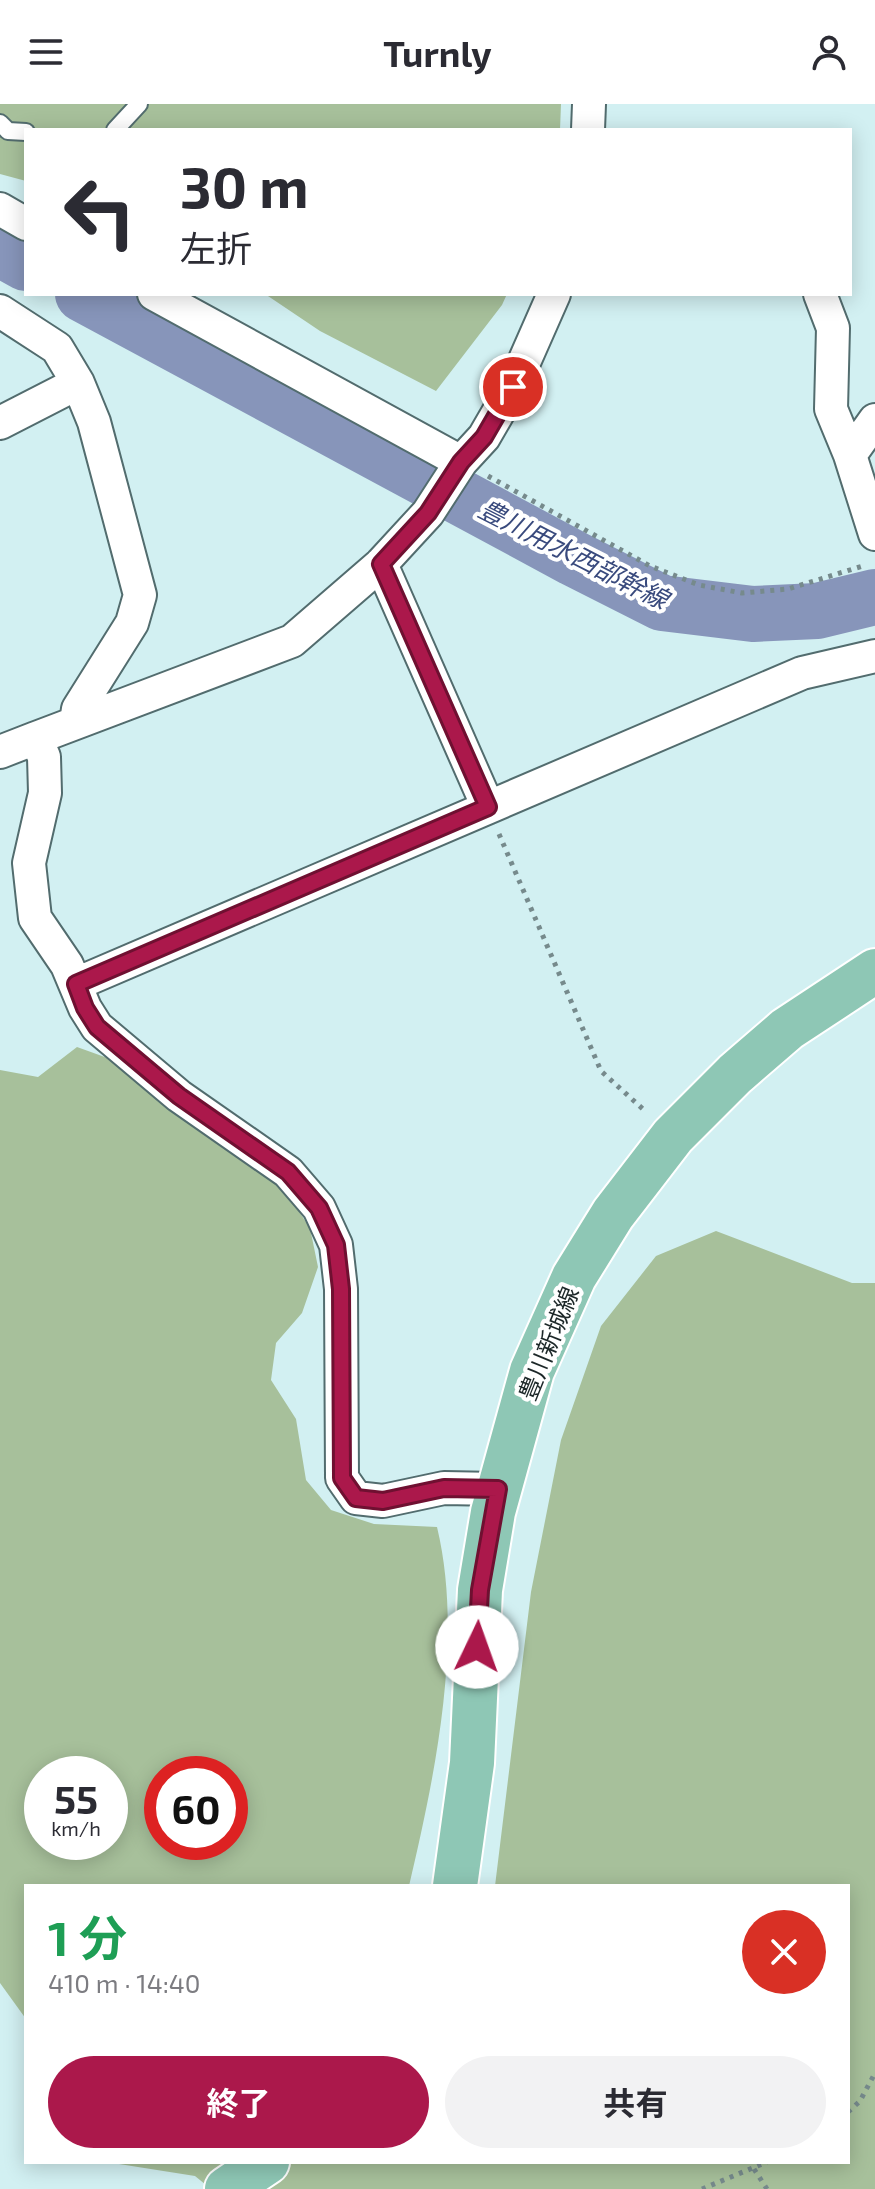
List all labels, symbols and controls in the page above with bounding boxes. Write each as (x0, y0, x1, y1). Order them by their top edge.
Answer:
icon: menu (24, 30, 68, 74)
icon: person (807, 30, 851, 74)
text: Turnly (383, 31, 492, 74)
text: 30 m (180, 152, 309, 219)
icon: left (48, 160, 152, 264)
text: 左折 (180, 226, 252, 269)
pin (479, 353, 547, 421)
icon: arrive (491, 365, 535, 409)
water label: 豊川用水西部幹線 (474, 492, 676, 615)
street label: 豊川新城線 (512, 1282, 584, 1404)
position arrow (435, 1605, 519, 1689)
speed limit sign: 60 (144, 1756, 248, 1860)
text: 55 (54, 1774, 98, 1822)
text: km/h (51, 1816, 101, 1840)
text: 1 分 (48, 1908, 127, 1966)
button: close (742, 1910, 826, 1994)
text: 410 m · 14:40 (48, 1967, 200, 1998)
button: 終了 (48, 2056, 429, 2148)
button: 共有 (445, 2056, 826, 2148)

